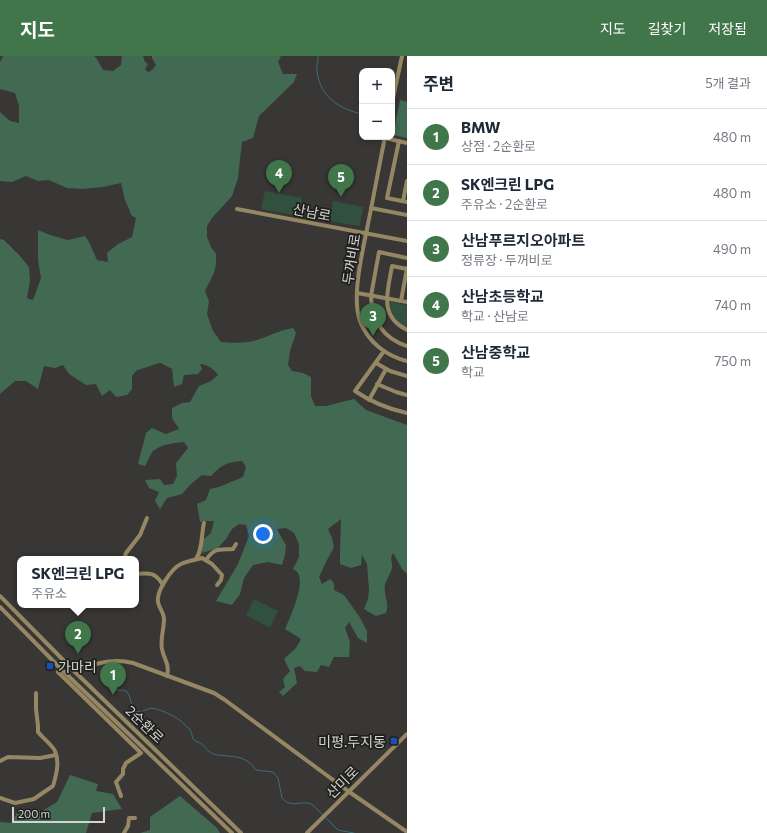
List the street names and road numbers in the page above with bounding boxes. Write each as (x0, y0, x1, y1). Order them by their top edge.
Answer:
street label: 산남로 (291, 200, 333, 224)
street label: 두꺼비로 (339, 232, 363, 286)
street label: 2순환로 (122, 702, 168, 746)
street label: 산미로 (322, 762, 362, 802)

